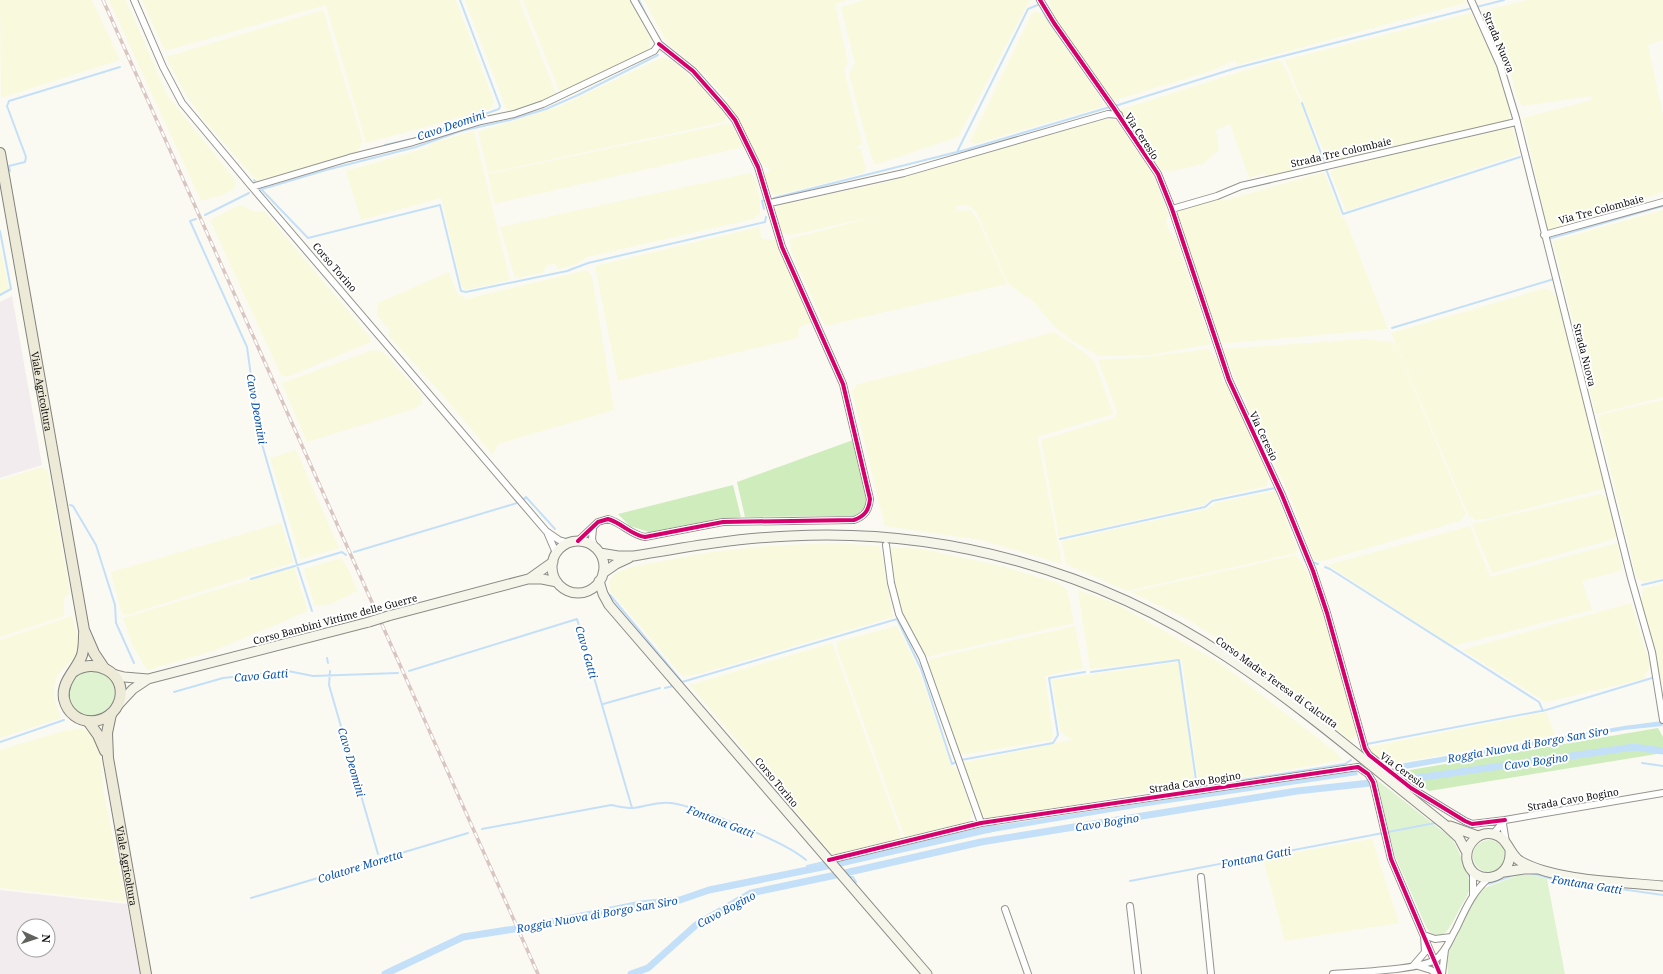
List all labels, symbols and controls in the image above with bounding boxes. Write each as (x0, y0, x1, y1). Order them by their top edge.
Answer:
street label: Strada Nuova (1480, 10, 1518, 75)
water label: Cavo Deomini (415, 106, 488, 144)
street label: Via Ceresio (1122, 110, 1162, 162)
street label: Strada Tre Colombaie (1289, 134, 1393, 170)
street label: Via Tre Colombaie (1557, 191, 1645, 227)
street label: Corso Torino (310, 239, 360, 295)
street label: Strada Nuova (1570, 322, 1600, 388)
street label: Viale Agricoltura (28, 350, 56, 433)
water label: Cavo Deomini (243, 373, 271, 446)
street label: Via Ceresio (1246, 409, 1282, 463)
street label: Corso Bambini Vittime delle Guerre (251, 590, 419, 648)
water label: Cavo Gatti (572, 624, 602, 681)
street label: Corso Madre Teresa di Calcutta (1213, 633, 1341, 731)
water label: Cavo Gatti (233, 665, 289, 685)
water label: Roggia Nuova di Borgo San Siro (1445, 722, 1610, 766)
water label: Cavo Deomini (335, 726, 369, 799)
street label: Via Ceresio (1377, 749, 1429, 791)
water label: Cavo Bogino (1503, 749, 1569, 773)
street label: Corso Torino (752, 754, 802, 810)
street label: Strada Cavo Bogino (1148, 768, 1242, 796)
street label: Strada Cavo Bogino (1526, 784, 1620, 814)
water label: Fontana Gatti (684, 801, 757, 841)
water label: Cavo Bogino (1074, 810, 1140, 834)
street label: Viale Agricoltura (113, 825, 141, 907)
water label: Fontana Gatti (1219, 843, 1293, 871)
water label: Colatore Moretta (316, 846, 405, 886)
water label: Fontana Gatti (1550, 871, 1624, 897)
water label: Cavo Bogino (694, 887, 758, 931)
water label: Roggia Nuova di Borgo San Siro (514, 892, 679, 936)
north arrow (16, 918, 56, 958)
text: N (39, 934, 54, 944)

